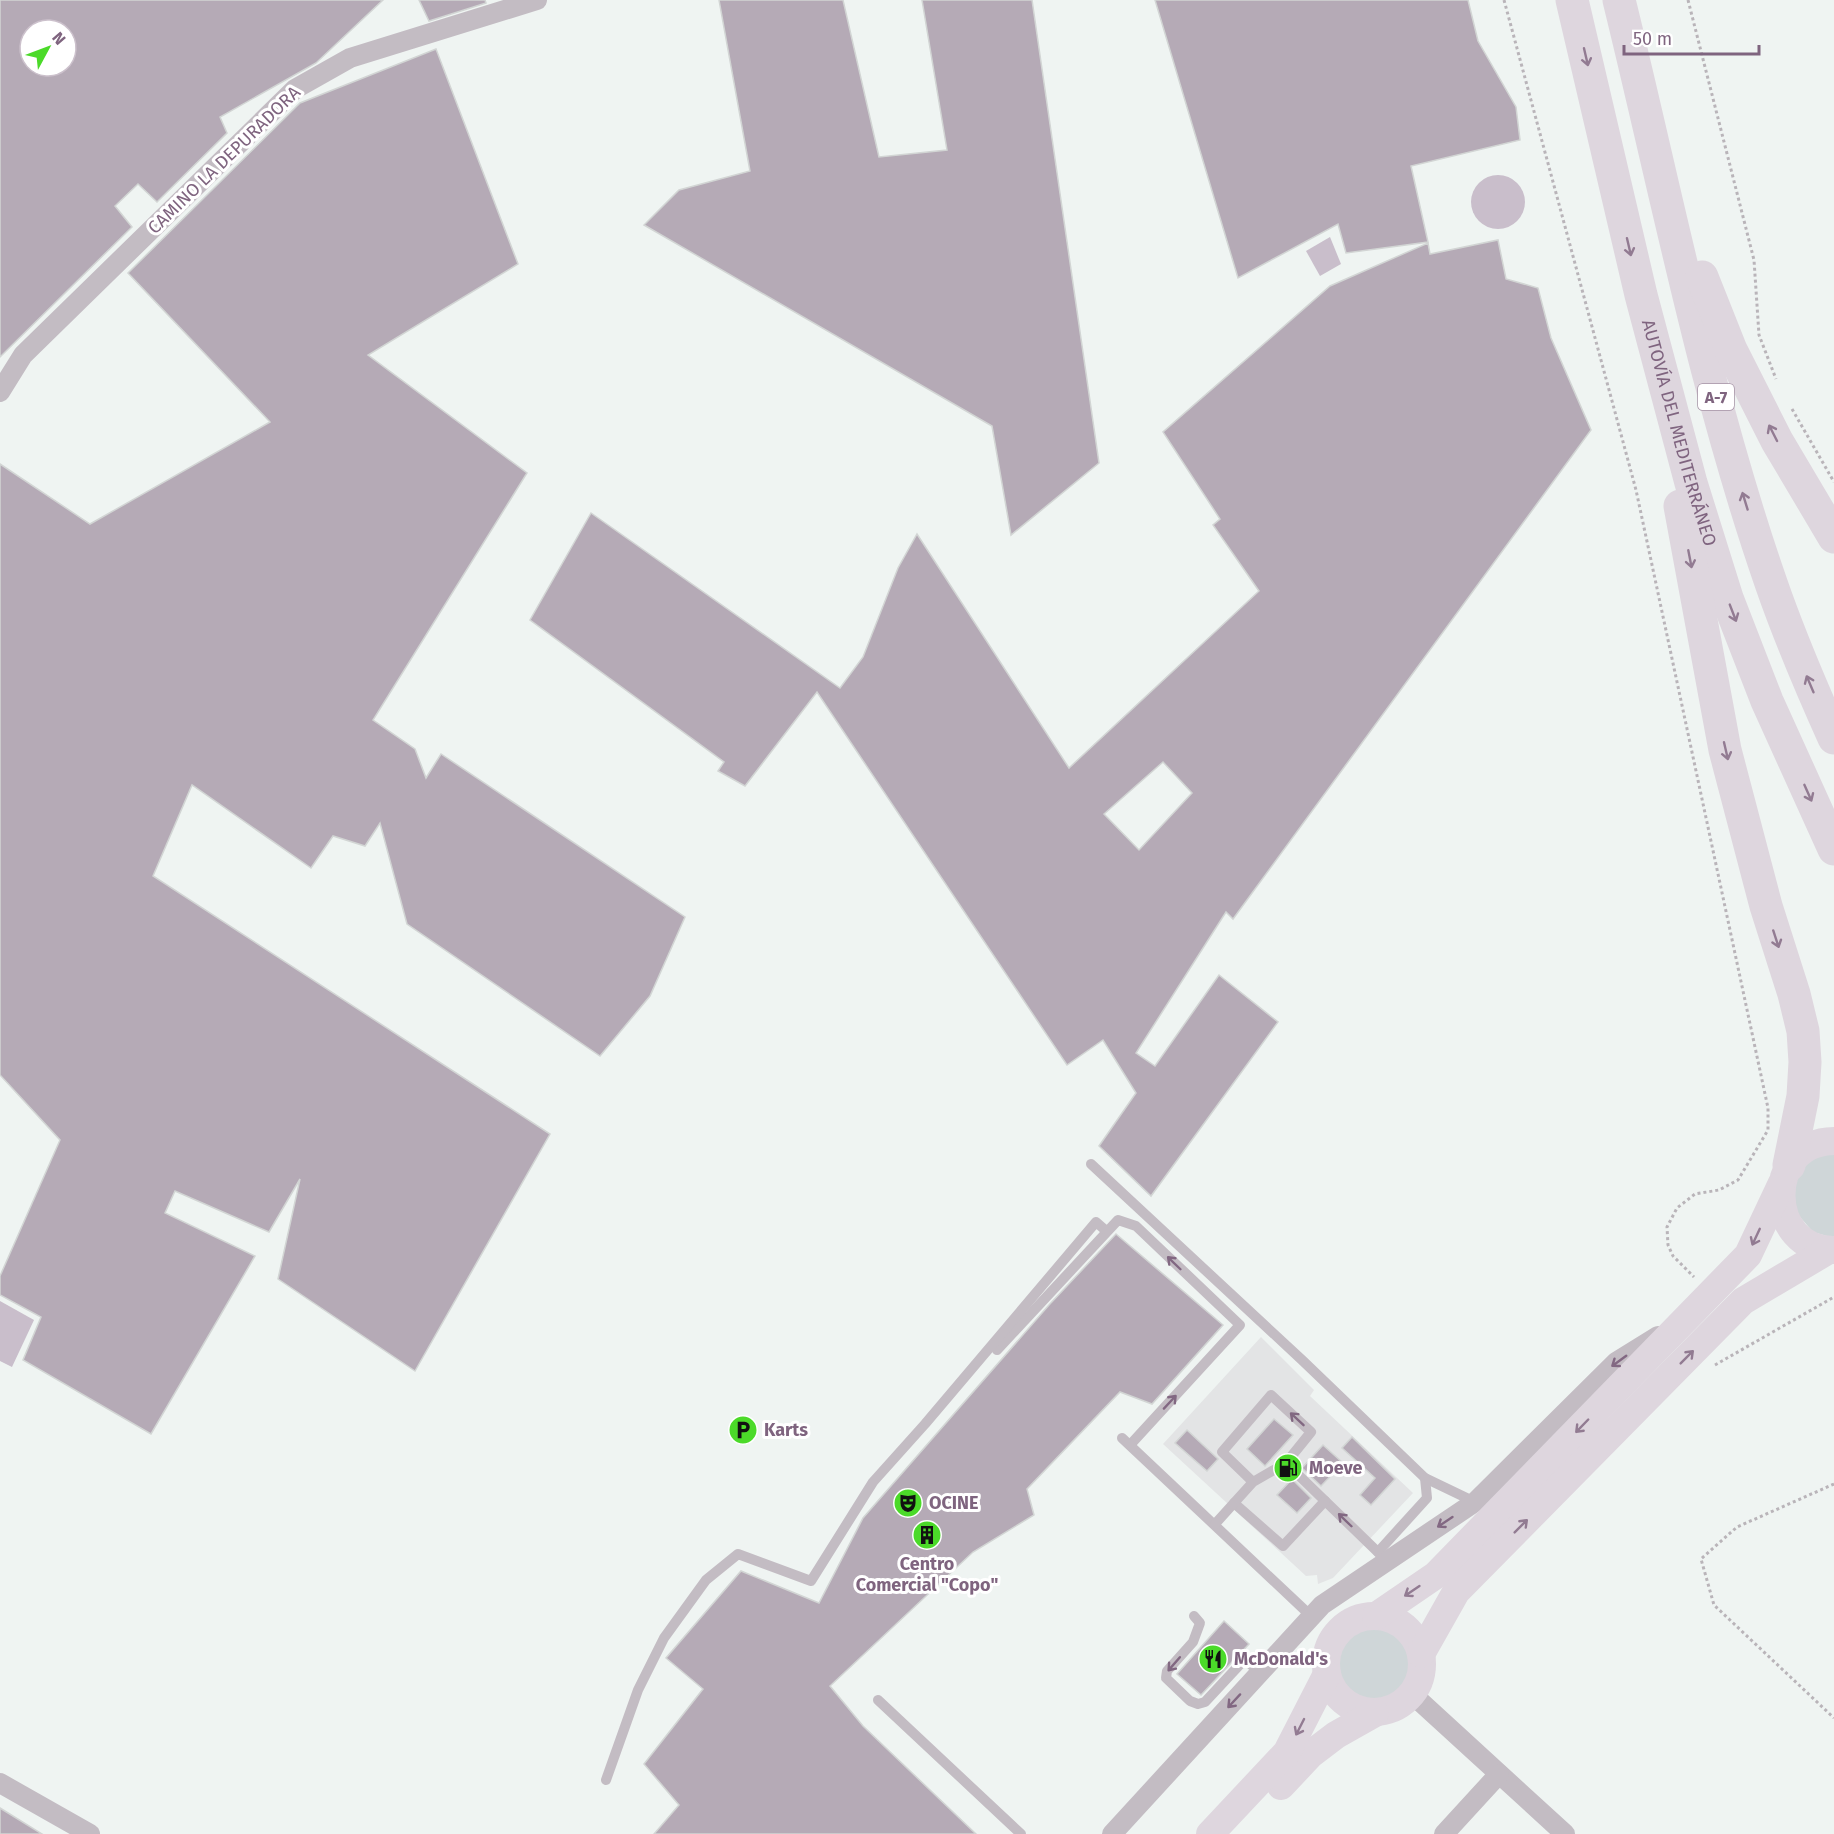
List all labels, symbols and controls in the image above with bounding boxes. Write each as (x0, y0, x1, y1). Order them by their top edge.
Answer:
north arrow (18, 18, 78, 78)
scale bar (1624, 18, 1759, 56)
text: N (48, 28, 70, 49)
text: 50 m (1633, 28, 1672, 50)
one-way arrow (1580, 47, 1592, 66)
street label: CAMINO LA DEPURADORA (143, 81, 305, 239)
one-way arrow (1624, 237, 1636, 256)
street label: AUTOVÍA DEL MEDITERRÁNEO (1637, 317, 1721, 549)
road number: A-7 (1698, 384, 1734, 410)
one-way arrow (1766, 424, 1778, 442)
one-way arrow (1739, 491, 1750, 510)
one-way arrow (1685, 549, 1696, 569)
one-way arrow (1729, 604, 1740, 622)
one-way arrow (1804, 675, 1815, 694)
one-way arrow (1720, 741, 1732, 760)
one-way arrow (1803, 784, 1815, 802)
one-way arrow (1771, 929, 1782, 948)
one-way arrow (1749, 1228, 1761, 1246)
one-way arrow (1167, 1255, 1182, 1270)
one-way arrow (1680, 1350, 1694, 1365)
one-way arrow (1611, 1355, 1627, 1368)
one-way arrow (1162, 1395, 1176, 1410)
one-way arrow (1290, 1412, 1305, 1426)
parking icon: Karts (727, 1414, 759, 1446)
place label: Karts (764, 1419, 808, 1441)
one-way arrow (1574, 1419, 1589, 1434)
fuel station icon: Moeve (1272, 1452, 1304, 1484)
place label: Moeve (1309, 1457, 1363, 1479)
theatre icon: OCINE (892, 1487, 924, 1519)
place label: OCINE (929, 1492, 978, 1514)
one-way arrow (1338, 1513, 1353, 1528)
one-way arrow (1438, 1516, 1454, 1528)
building icon: Centro Comercial "Copo" (911, 1519, 943, 1551)
one-way arrow (1513, 1519, 1528, 1534)
place label: Centro Comercial "Copo" (856, 1553, 998, 1596)
one-way arrow (1404, 1585, 1421, 1598)
restaurant icon: McDonald's (1197, 1643, 1229, 1675)
place label: McDonald's (1234, 1648, 1328, 1670)
one-way arrow (1167, 1656, 1181, 1671)
one-way arrow (1227, 1694, 1241, 1709)
one-way arrow (1294, 1717, 1306, 1735)

